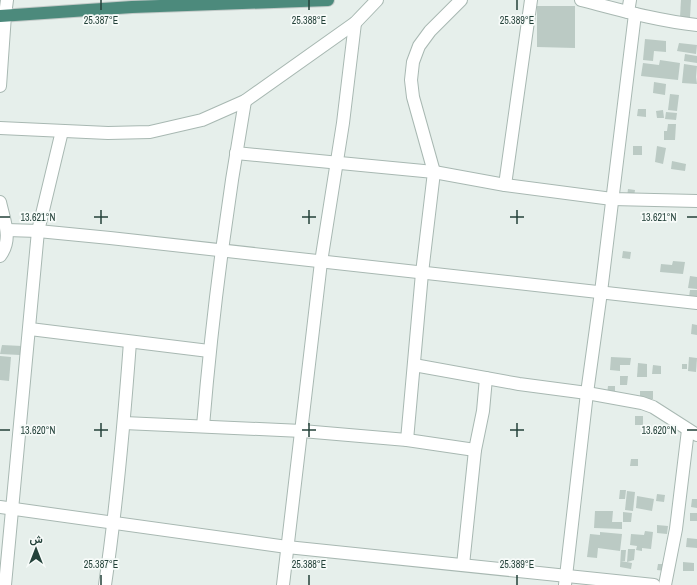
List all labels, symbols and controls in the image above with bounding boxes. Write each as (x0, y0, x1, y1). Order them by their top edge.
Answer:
text: 25.387°E (84, 14, 118, 27)
text: 25.388°E (292, 14, 326, 27)
text: 25.389°E (500, 14, 534, 27)
text: 13.621°N (21, 211, 56, 224)
text: 13.621°N (642, 211, 677, 224)
text: 13.620°N (21, 424, 56, 437)
text: 13.620°N (642, 424, 677, 437)
north arrow (16, 529, 56, 569)
text: ش (29, 532, 43, 546)
text: 25.387°E (84, 558, 118, 571)
text: 25.388°E (292, 558, 326, 571)
text: 25.389°E (500, 558, 534, 571)

